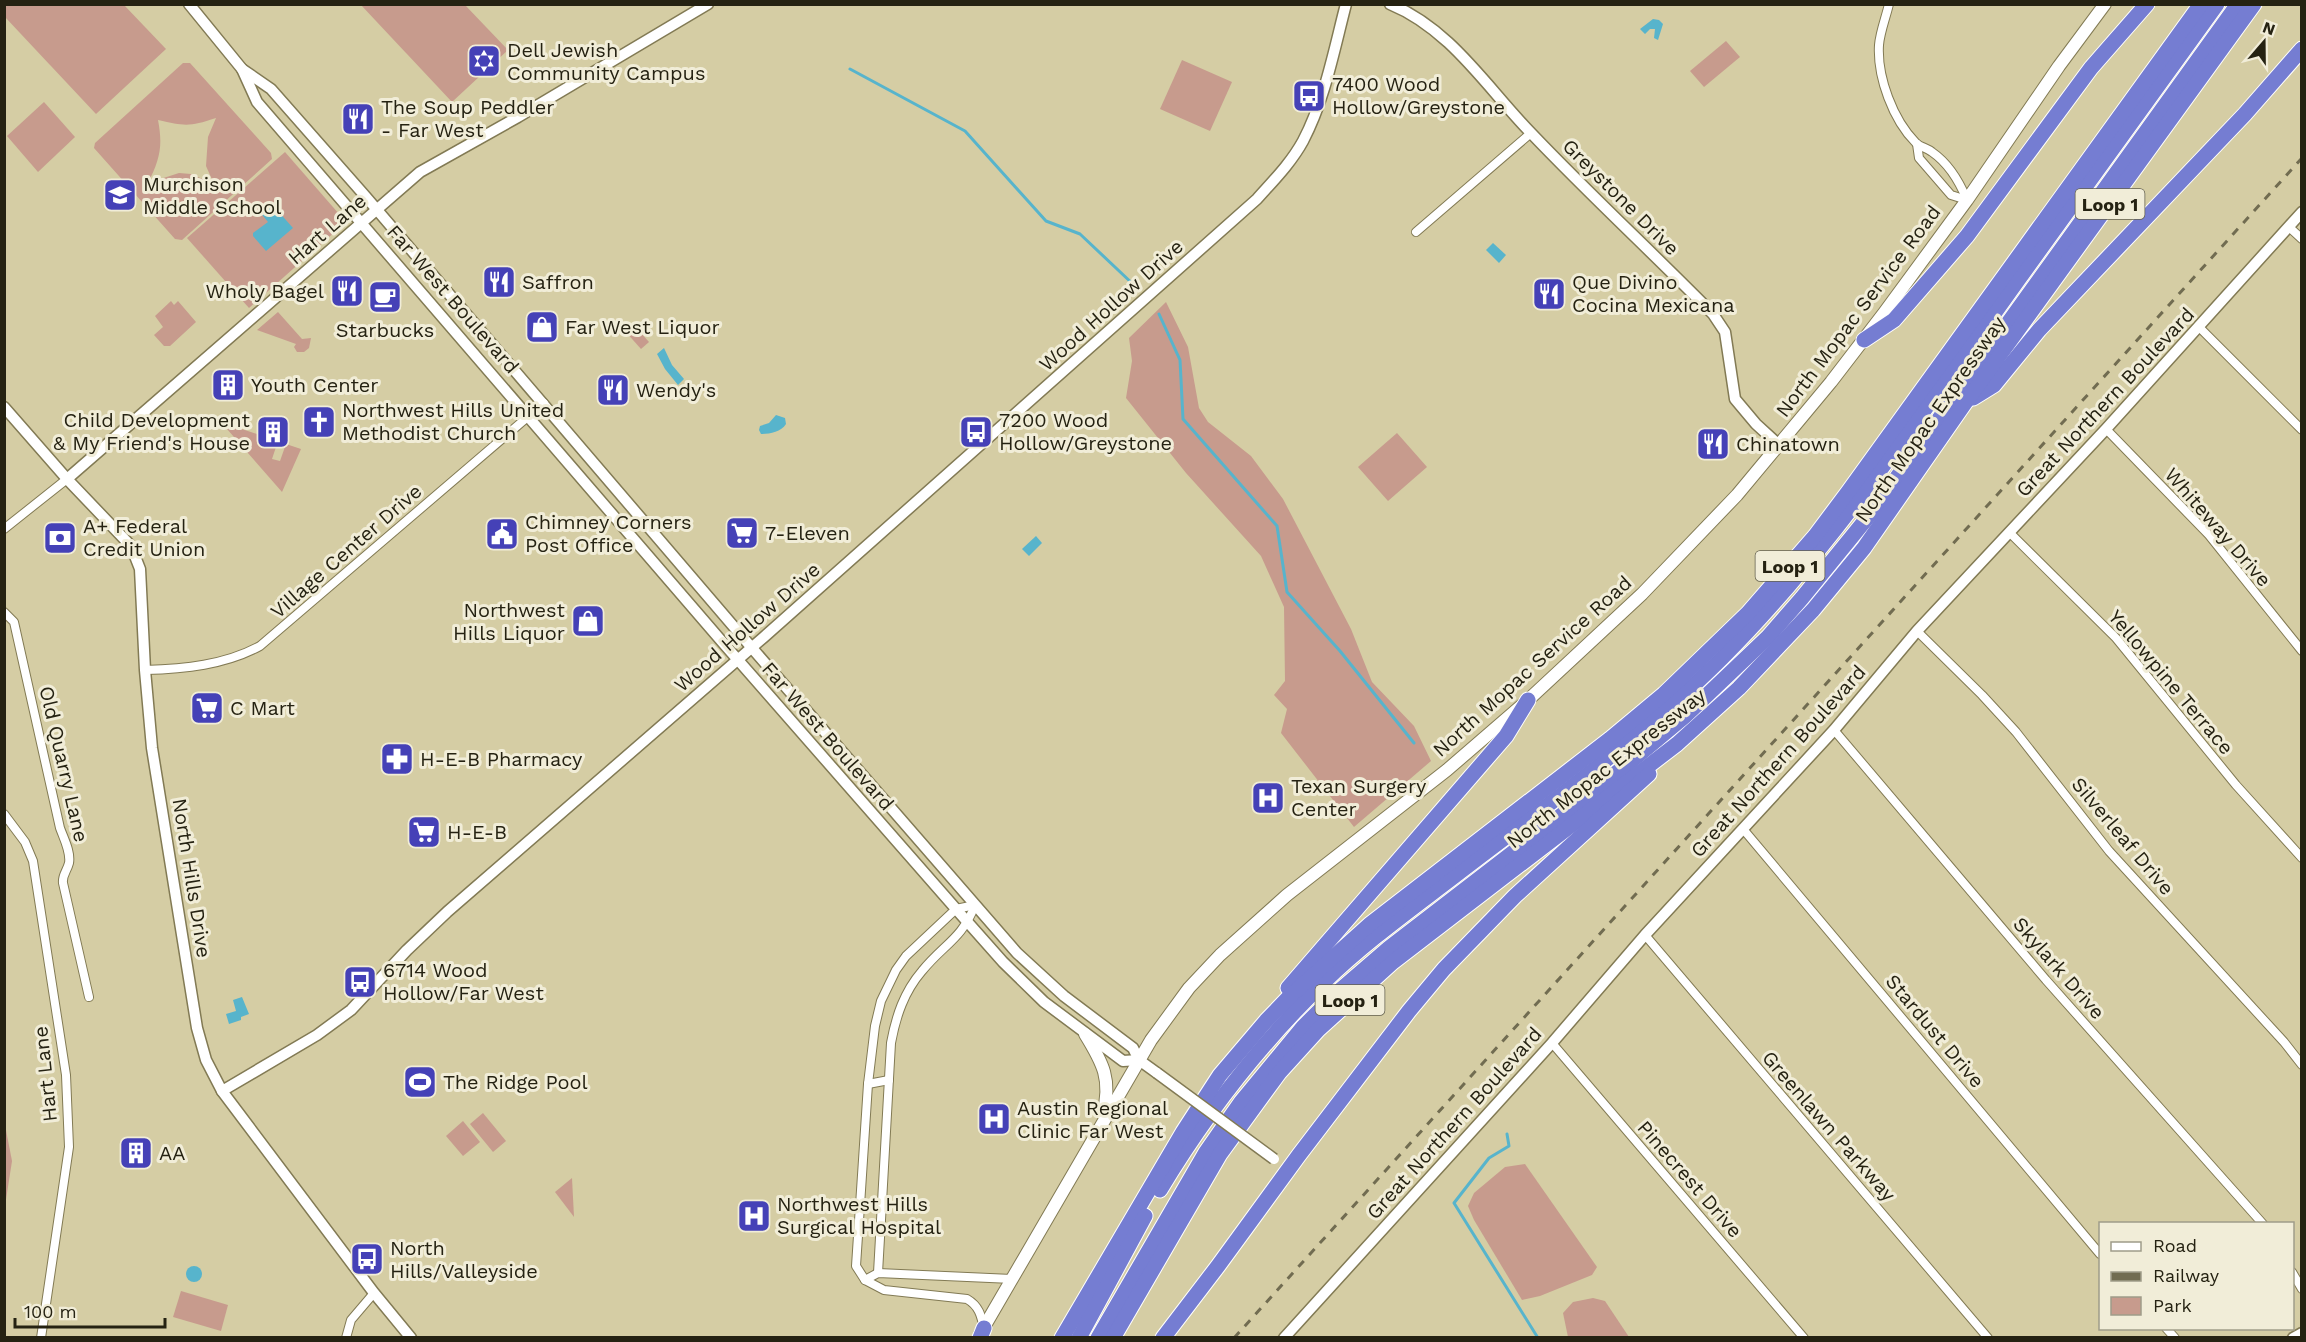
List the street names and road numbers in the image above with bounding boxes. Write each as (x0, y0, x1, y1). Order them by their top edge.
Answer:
street label: Greystone Drive (1558, 134, 1684, 260)
street label: Hart Lane (283, 189, 371, 269)
road number: Loop 1 (2076, 189, 2144, 219)
street label: North Mopac Service Road (1770, 200, 1946, 422)
street label: Far West Boulevard (382, 220, 524, 378)
street label: Wood Hollow Drive (1034, 234, 1188, 376)
street label: Great Northern Boulevard (2011, 302, 2199, 502)
street label: North Mopac Expressway (1850, 311, 2011, 527)
street label: Whiteway Drive (2160, 462, 2276, 592)
street label: Village Center Drive (265, 479, 427, 623)
road number: Loop 1 (1756, 551, 1824, 581)
street label: Wood Hollow Drive (669, 557, 825, 697)
street label: North Mopac Service Road (1428, 570, 1636, 762)
street label: Yellowpine Terrace (2103, 605, 2239, 759)
street label: Far West Boulevard (757, 657, 899, 815)
street label: Great Northern Boulevard (1685, 660, 1871, 862)
street label: North Mopac Expressway (1502, 682, 1711, 853)
street label: Old Quarry Lane (34, 684, 94, 844)
street label: Silverleaf Drive (2067, 772, 2179, 900)
street label: North Hills Drive (168, 797, 216, 959)
street label: Skylark Drive (2008, 912, 2110, 1024)
street label: Stardust Drive (1881, 969, 1989, 1093)
road number: Loop 1 (1316, 985, 1384, 1015)
street label: Great Northern Boulevard (1361, 1022, 1547, 1224)
street label: Hart Lane (28, 1025, 62, 1123)
street label: Greenlawn Parkway (1757, 1046, 1901, 1207)
street label: Pinecrest Drive (1633, 1115, 1747, 1243)

